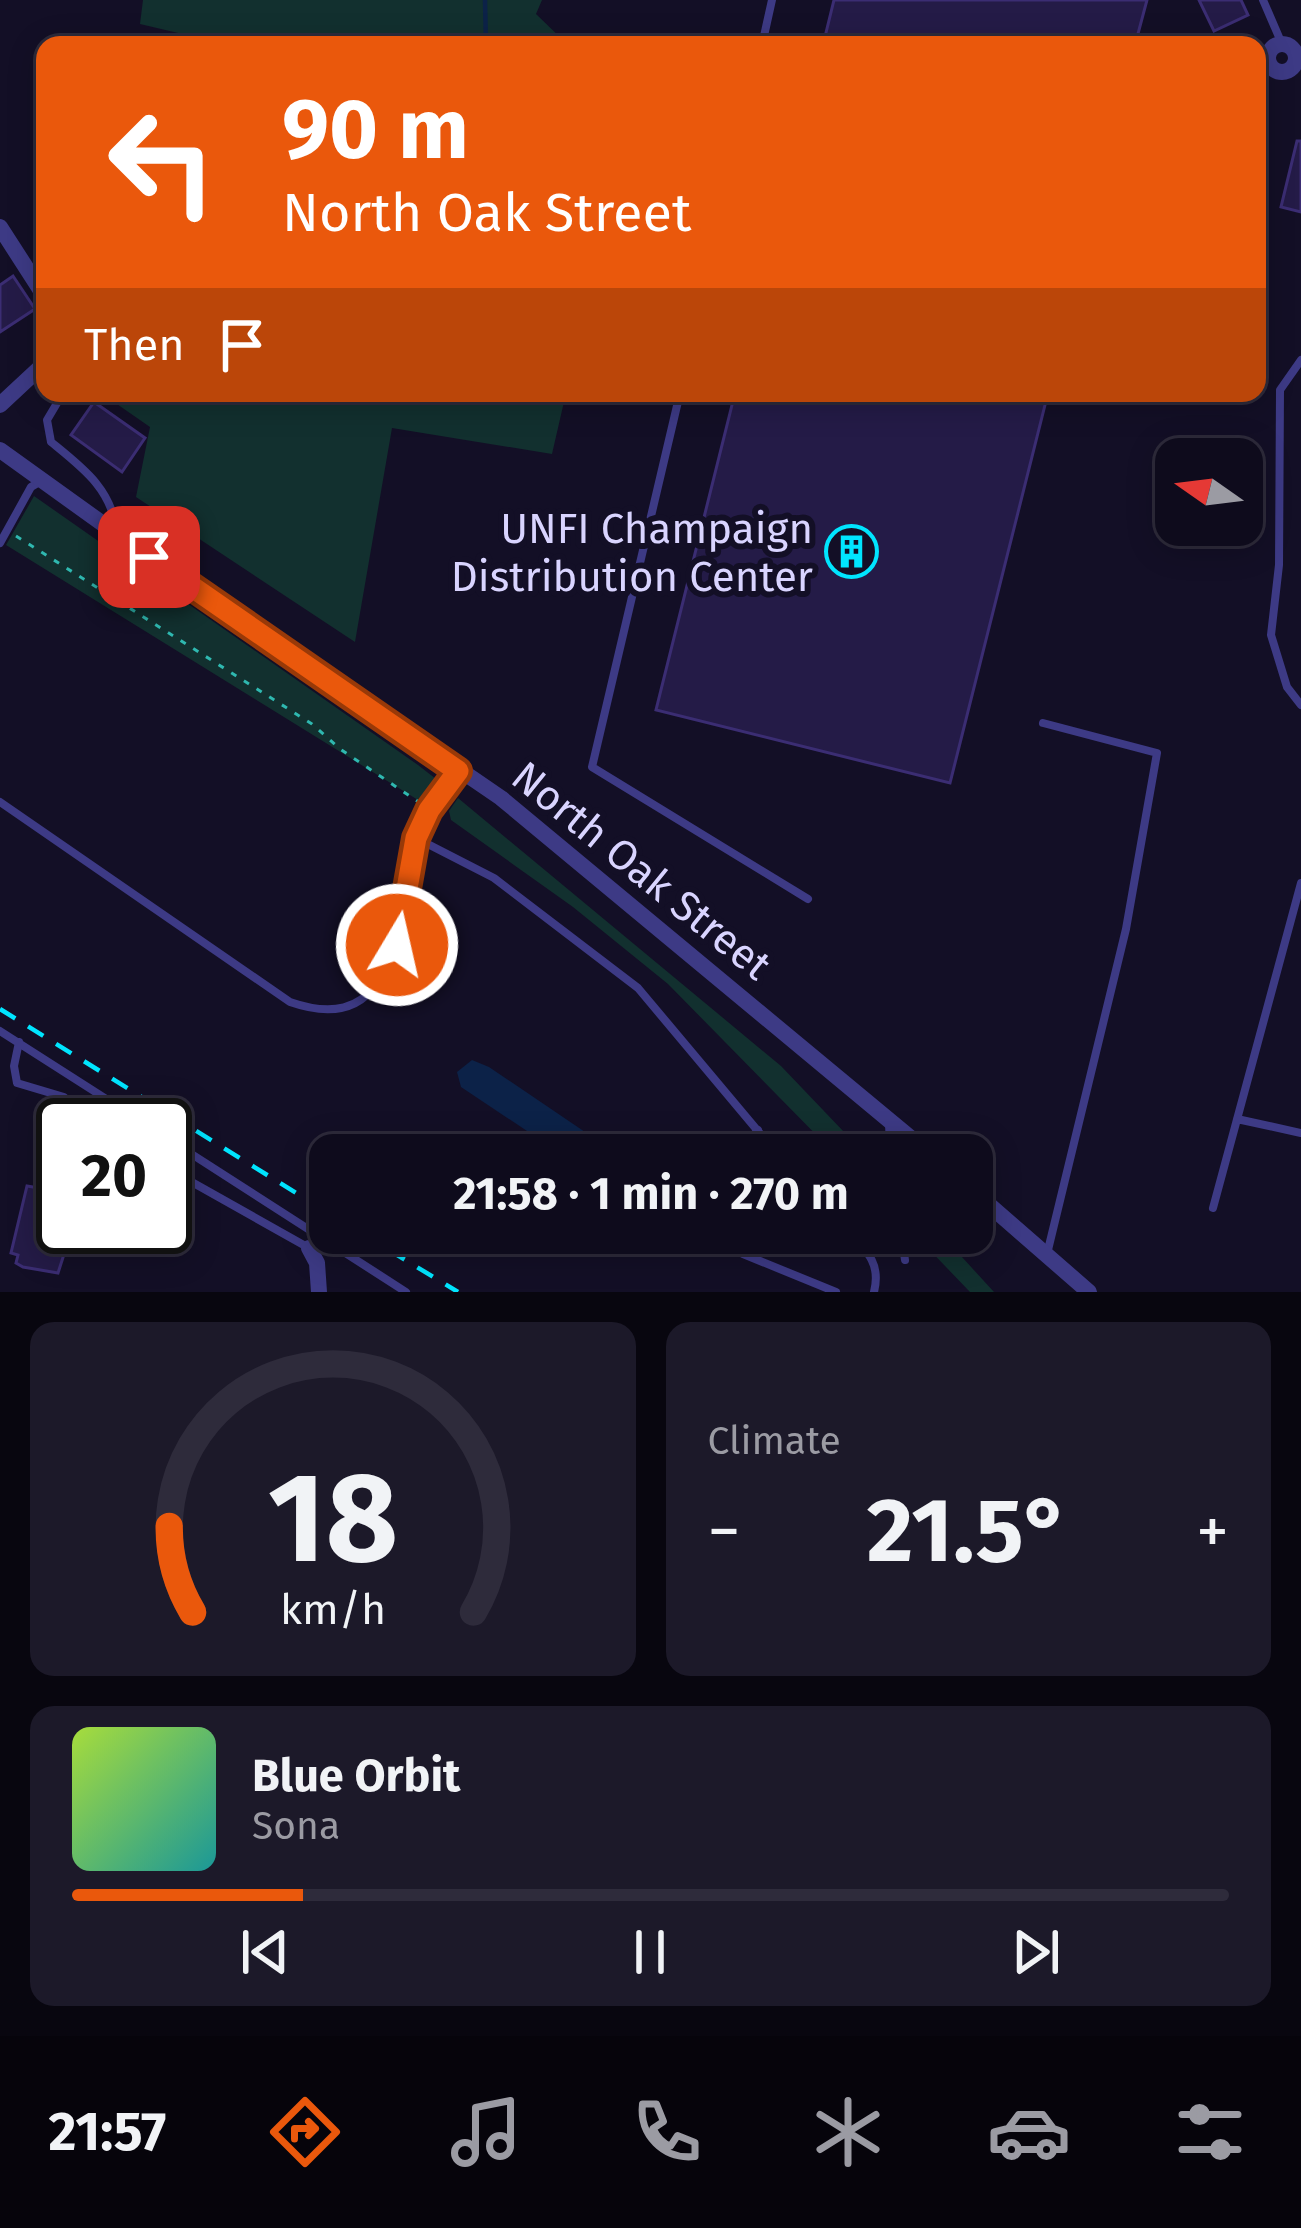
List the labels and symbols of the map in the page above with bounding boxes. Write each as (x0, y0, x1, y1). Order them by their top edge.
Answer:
north arrow (1155, 438, 1263, 546)
place label: UNFI Champaign Distribution Center (451, 504, 813, 602)
pin (98, 506, 200, 608)
building icon: UNFI Champaign Distribution Center (824, 524, 880, 580)
street label: North Oak Street (502, 751, 781, 991)
position arrow (334, 882, 460, 1008)
speed limit sign: 20 (36, 1098, 192, 1254)

